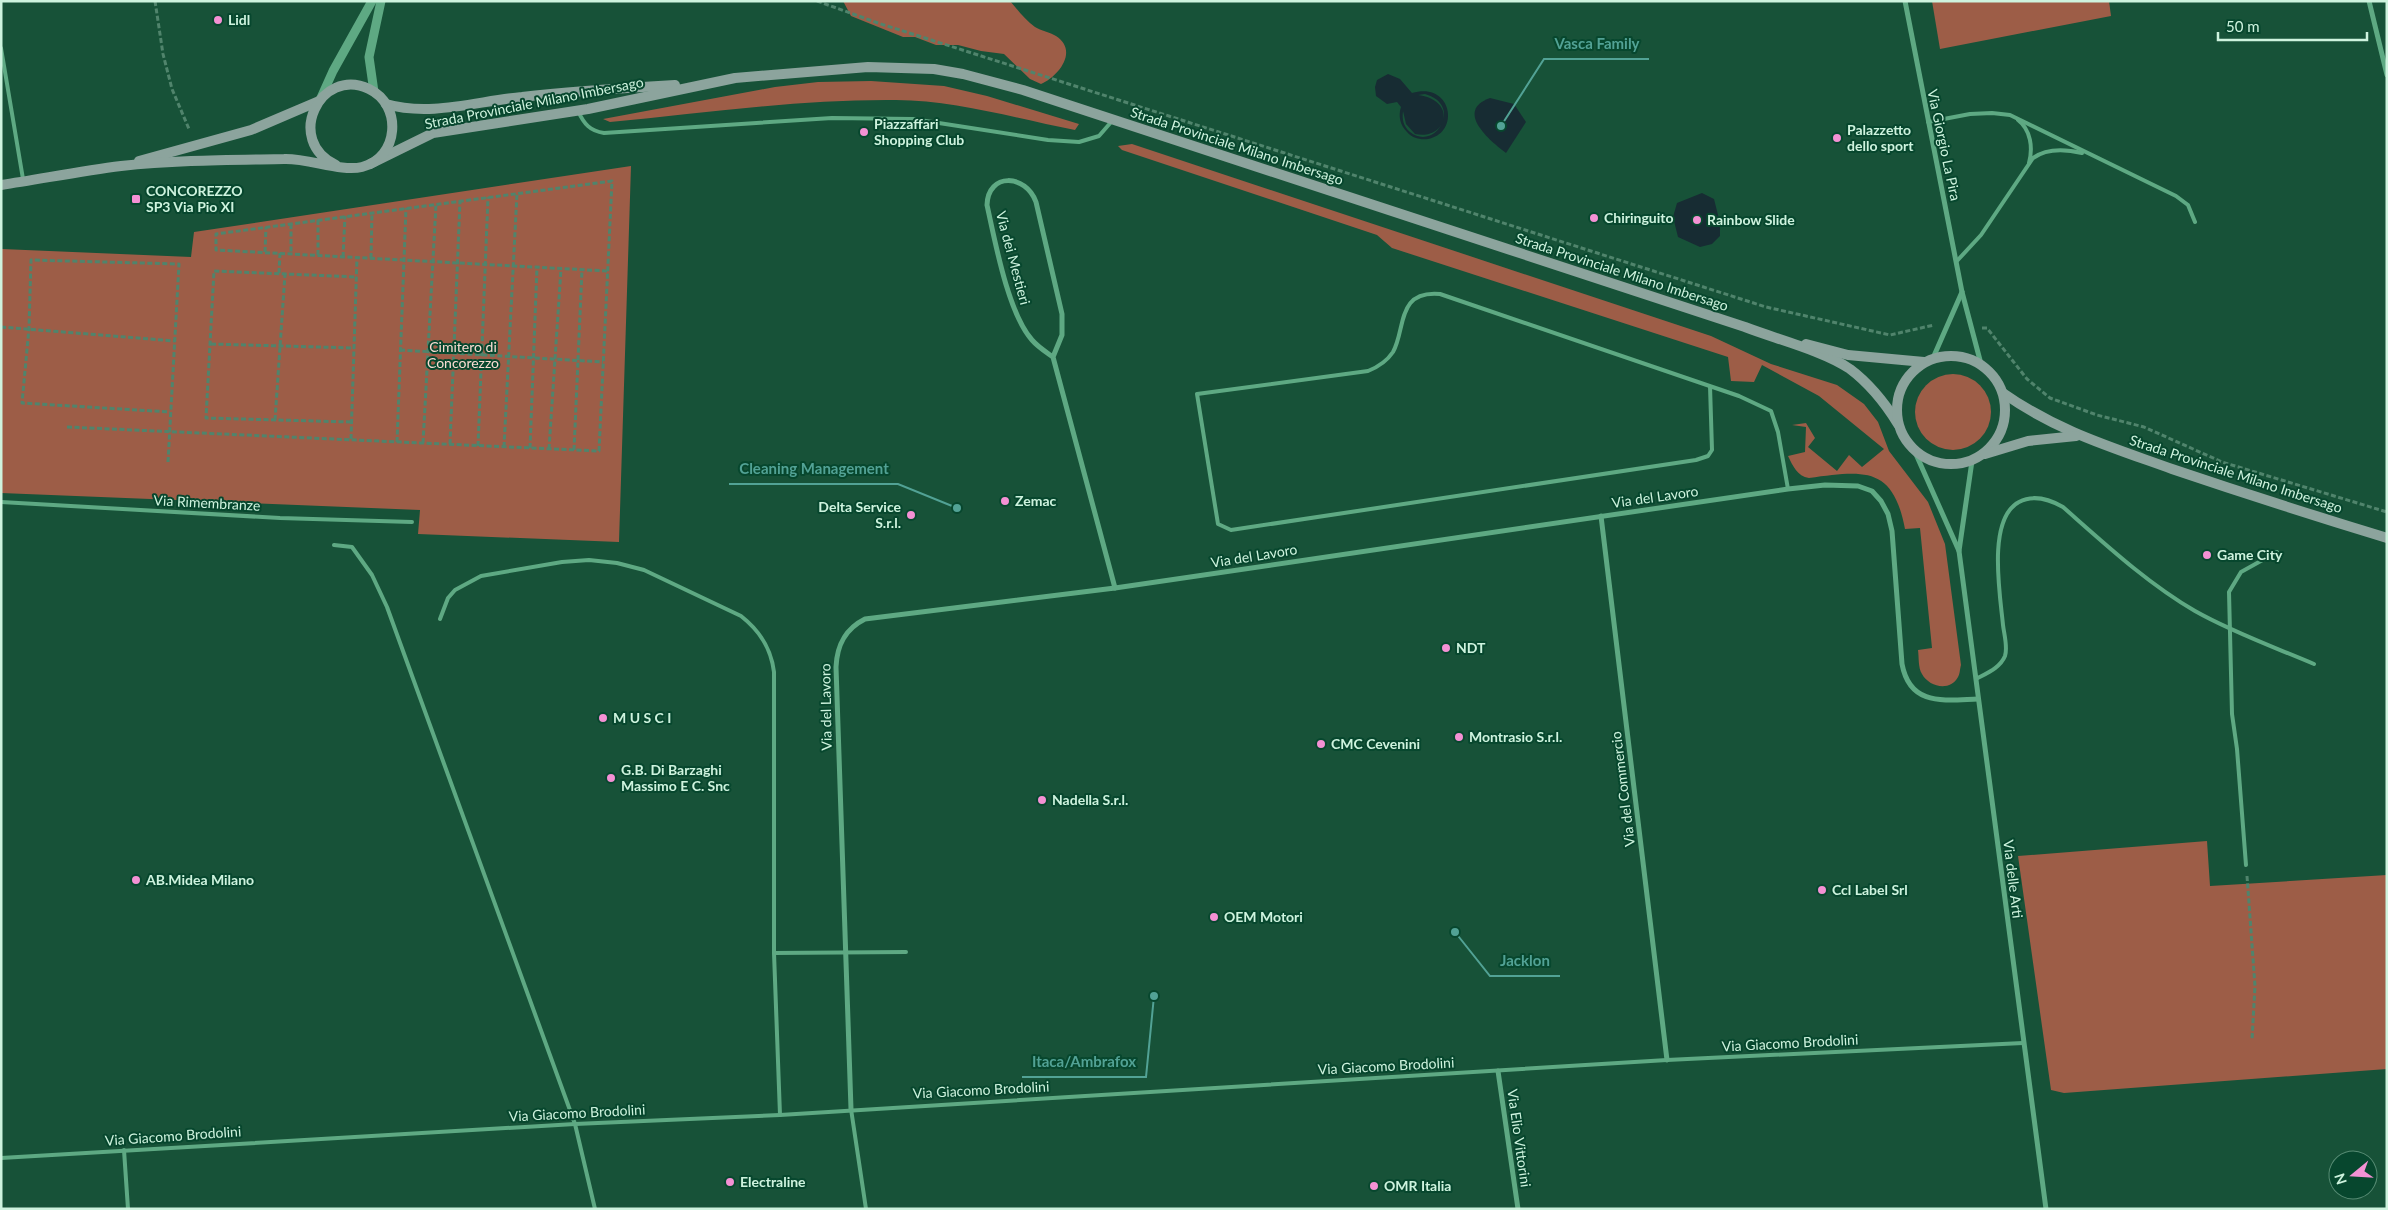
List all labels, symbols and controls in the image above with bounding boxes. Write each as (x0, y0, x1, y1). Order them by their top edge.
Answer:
scale bar (2218, 10, 2367, 42)
place label: Lidl (228, 11, 250, 28)
marker: Lidl (212, 14, 224, 26)
text: 50 m (2226, 17, 2260, 35)
callout: Vasca Family (1544, 29, 1649, 59)
text: Vasca Family (1553, 34, 1640, 52)
street label: Strada Provinciale Milano Imbersago (423, 73, 645, 132)
street label: Via Giorgio La Pira (1924, 88, 1965, 202)
street label: Strada Provinciale Milano Imbersago (1129, 103, 1346, 188)
place label: Piazzaffari Shopping Club (874, 115, 964, 148)
place label: Palazzetto dello sport (1847, 121, 1914, 154)
marker: Piazzaffari Shopping Club (858, 126, 870, 138)
marker: Palazzetto dello sport (1831, 132, 1843, 144)
place label: CONCOREZZO SP3 Via Pio XI (146, 182, 243, 215)
marker: CONCOREZZO SP3 Via Pio XI (130, 193, 142, 205)
street label: Via dei Mestieri (993, 209, 1034, 307)
place label: Chiringuito (1604, 209, 1673, 226)
place label: Rainbow Slide (1707, 211, 1795, 228)
marker: Chiringuito (1588, 212, 1600, 224)
marker: Rainbow Slide (1691, 214, 1703, 226)
street label: Strada Provinciale Milano Imbersago (1514, 229, 1731, 314)
park label: Cimitero di Concorezzo (427, 338, 499, 371)
street label: Strada Provinciale Milano Imbersago (2128, 431, 2345, 516)
callout: Cleaning Management (729, 454, 898, 484)
text: Cleaning Management (739, 459, 889, 477)
street label: Via del Lavoro (1611, 482, 1699, 511)
street label: Via Rimembranze (153, 491, 261, 514)
place label: Zemac (1015, 492, 1056, 509)
marker: Zemac (999, 495, 1011, 507)
place label: Delta Service S.r.l. (818, 498, 902, 531)
marker: Delta Service S.r.l. (905, 509, 917, 521)
street label: Via del Lavoro (1210, 540, 1298, 571)
place label: Game City (2217, 546, 2283, 563)
marker: Game City (2201, 549, 2213, 561)
place label: NDT (1456, 639, 1486, 656)
marker: NDT (1440, 642, 1452, 654)
street label: Via del Lavoro (816, 663, 835, 751)
place label: M U S C I (613, 709, 671, 726)
marker: M U S C I (597, 712, 609, 724)
place label: Montrasio S.r.l. (1469, 728, 1562, 745)
street label: Via del Commercio (1607, 730, 1638, 848)
marker: Montrasio S.r.l. (1453, 731, 1465, 743)
place label: CMC Cevenini (1331, 735, 1420, 752)
marker: CMC Cevenini (1315, 738, 1327, 750)
place label: G.B. Di Barzaghi Massimo E C. Snc (621, 761, 730, 794)
marker: G.B. Di Barzaghi Massimo E C. Snc (605, 772, 617, 784)
place label: Nadella S.r.l. (1052, 791, 1128, 808)
marker: Nadella S.r.l. (1036, 794, 1048, 806)
street label: Via delle Arti (2000, 839, 2027, 919)
place label: AB.Midea Milano (145, 871, 254, 888)
marker: AB.Midea Milano (130, 874, 142, 886)
place label: Ccl Label Srl (1832, 881, 1908, 898)
marker: Ccl Label Srl (1816, 884, 1828, 896)
place label: OEM Motori (1224, 908, 1303, 925)
marker: OEM Motori (1208, 911, 1220, 923)
callout: Jacklon (1490, 946, 1560, 976)
text: Jacklon (1500, 951, 1550, 969)
street label: Via Giacomo Brodolini (1721, 1030, 1859, 1055)
callout: Itaca/Ambrafox (1022, 1047, 1146, 1077)
text: Itaca/Ambrafox (1032, 1052, 1136, 1070)
street label: Via Giacomo Brodolini (1317, 1053, 1455, 1078)
street label: Via Giacomo Brodolini (912, 1077, 1050, 1102)
street label: Via Elio Vittorini (1504, 1088, 1535, 1188)
street label: Via Giacomo Brodolini (508, 1100, 646, 1125)
street label: Via Giacomo Brodolini (104, 1122, 242, 1149)
north arrow (2328, 1150, 2378, 1200)
text: N (2330, 1171, 2350, 1187)
place label: Electraline (740, 1173, 806, 1190)
marker: Electraline (724, 1176, 736, 1188)
place label: OMR Italia (1384, 1177, 1451, 1194)
marker: OMR Italia (1368, 1180, 1380, 1192)

